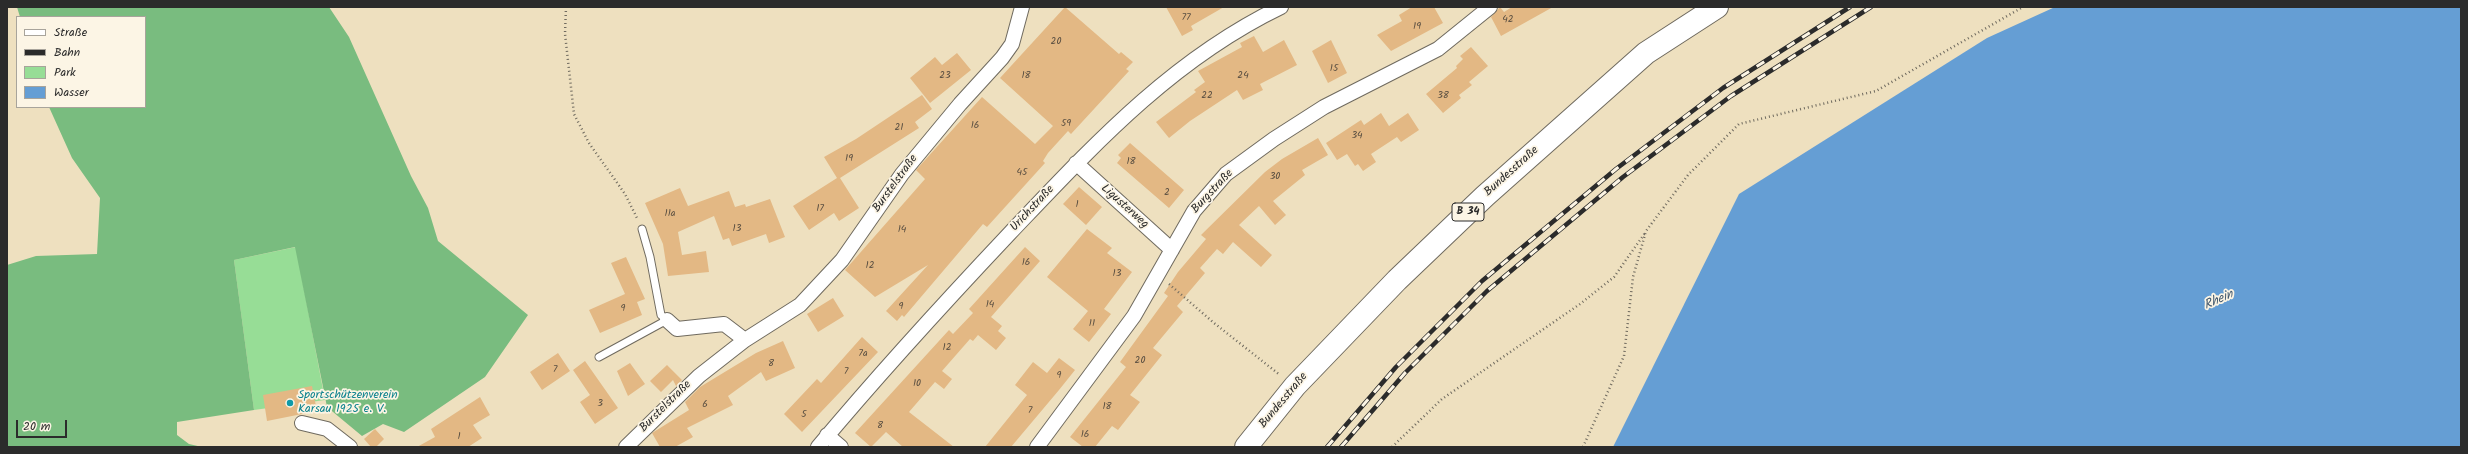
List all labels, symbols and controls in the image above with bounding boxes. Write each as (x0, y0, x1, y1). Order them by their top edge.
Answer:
house number: 77 (1181, 12, 1191, 24)
house number: 42 (1502, 14, 1514, 26)
legend (16, 16, 146, 108)
house number: 19 (1413, 21, 1421, 33)
text: Straße (54, 23, 87, 42)
house number: 20 (1051, 36, 1061, 48)
text: Bahn (54, 43, 80, 62)
text: Park (54, 63, 76, 82)
house number: 15 (1330, 63, 1338, 75)
house number: 23 (939, 70, 951, 82)
house number: 18 (1021, 70, 1031, 82)
house number: 24 (1237, 70, 1249, 82)
text: Wasser (54, 83, 89, 102)
house number: 22 (1201, 90, 1213, 102)
house number: 38 (1437, 90, 1449, 102)
house number: 59 (1061, 118, 1071, 130)
house number: 16 (971, 120, 979, 132)
house number: 21 (895, 122, 903, 134)
house number: 34 (1351, 130, 1363, 142)
street label: Bundesstraße (1482, 144, 1542, 200)
house number: 19 (845, 153, 853, 165)
street label: Burstelstraße (870, 153, 922, 215)
house number: 18 (1126, 156, 1136, 168)
house number: 45 (1017, 167, 1027, 179)
street label: Burgstraße (1189, 167, 1237, 217)
house number: 30 (1270, 171, 1280, 183)
street label: Ligusterweg (1097, 182, 1151, 232)
street label: Urichstraße (1008, 183, 1058, 235)
house number: 2 (1164, 187, 1170, 199)
house number: 1 (1075, 199, 1079, 211)
house number: 17 (816, 203, 824, 215)
road number: B 34 (1452, 203, 1484, 221)
house number: 11a (665, 208, 675, 220)
house number: 13 (733, 223, 741, 235)
house number: 14 (898, 224, 906, 236)
house number: 16 (1022, 257, 1030, 269)
house number: 12 (866, 260, 874, 272)
house number: 13 (1113, 268, 1121, 280)
water label: Rhein (2202, 288, 2236, 314)
house number: 14 (986, 299, 994, 311)
house number: 9 (899, 301, 903, 313)
house number: 9 (621, 303, 625, 315)
house number: 11 (1089, 318, 1095, 330)
house number: 12 (943, 342, 951, 354)
house number: 7a (858, 348, 868, 360)
house number: 20 (1135, 355, 1145, 367)
house number: 8 (768, 358, 774, 370)
house number: 7 (553, 364, 557, 376)
house number: 7 (844, 366, 848, 378)
house number: 9 (1057, 370, 1061, 382)
street label: Bundesstraße (1257, 370, 1311, 432)
street label: Burstelstraße (637, 378, 695, 436)
house number: 10 (913, 378, 921, 390)
place label: Sportschützenverein Karsau 1925 e. V. (298, 389, 398, 417)
marker: Sportschützenverein Karsau 1925 e. V. (285, 398, 295, 408)
house number: 3 (597, 398, 603, 410)
house number: 6 (702, 399, 708, 411)
house number: 18 (1102, 401, 1112, 413)
house number: 7 (1028, 405, 1032, 417)
house number: 5 (801, 409, 807, 421)
scale bar (18, 412, 69, 438)
text: 20 m (23, 417, 50, 436)
house number: 8 (877, 420, 883, 432)
house number: 16 (1081, 429, 1089, 441)
house number: 1 (457, 431, 461, 443)

